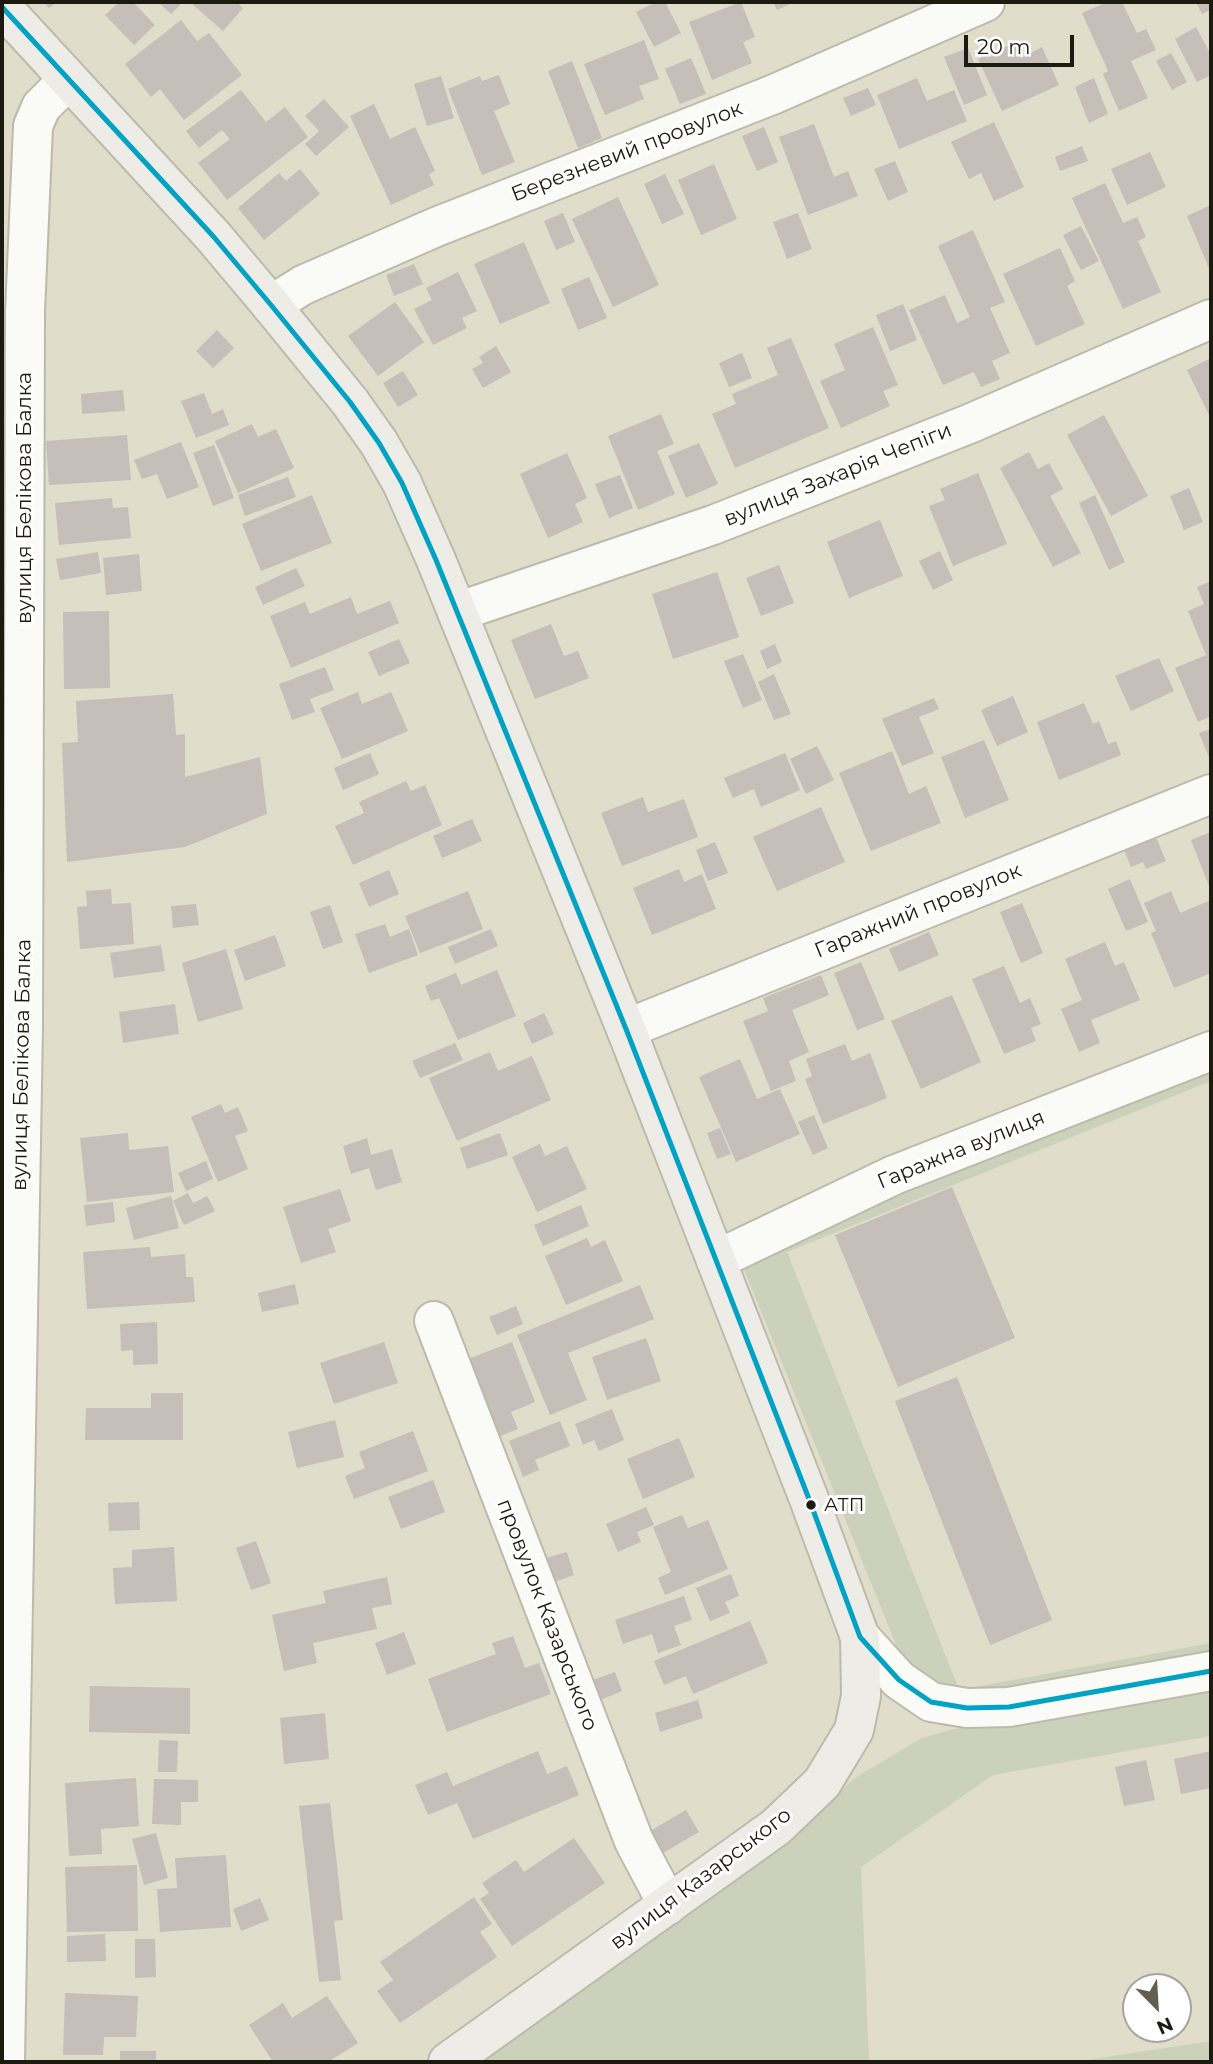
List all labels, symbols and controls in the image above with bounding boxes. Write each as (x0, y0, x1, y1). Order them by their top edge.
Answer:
scale bar (968, 21, 1078, 65)
text: 20 m (977, 34, 1031, 59)
street label: Березневий провулок (508, 96, 746, 208)
street label: вулиця Белікова Балка (12, 372, 38, 624)
street label: вулиця Захарія Чепіги (720, 418, 956, 532)
street label: Гаражний провулок (811, 858, 1025, 964)
street label: вулиця Белікова Балка (7, 939, 37, 1191)
street label: Гаражна вулиця (874, 1105, 1048, 1195)
place label: АТП (824, 1494, 864, 1516)
street label: провулок Казарського (491, 1495, 603, 1735)
marker: АТП (804, 1498, 818, 1512)
street label: вулиця Казарського (605, 1803, 797, 1955)
north arrow (1122, 1973, 1192, 2043)
text: N (1153, 2012, 1177, 2039)

